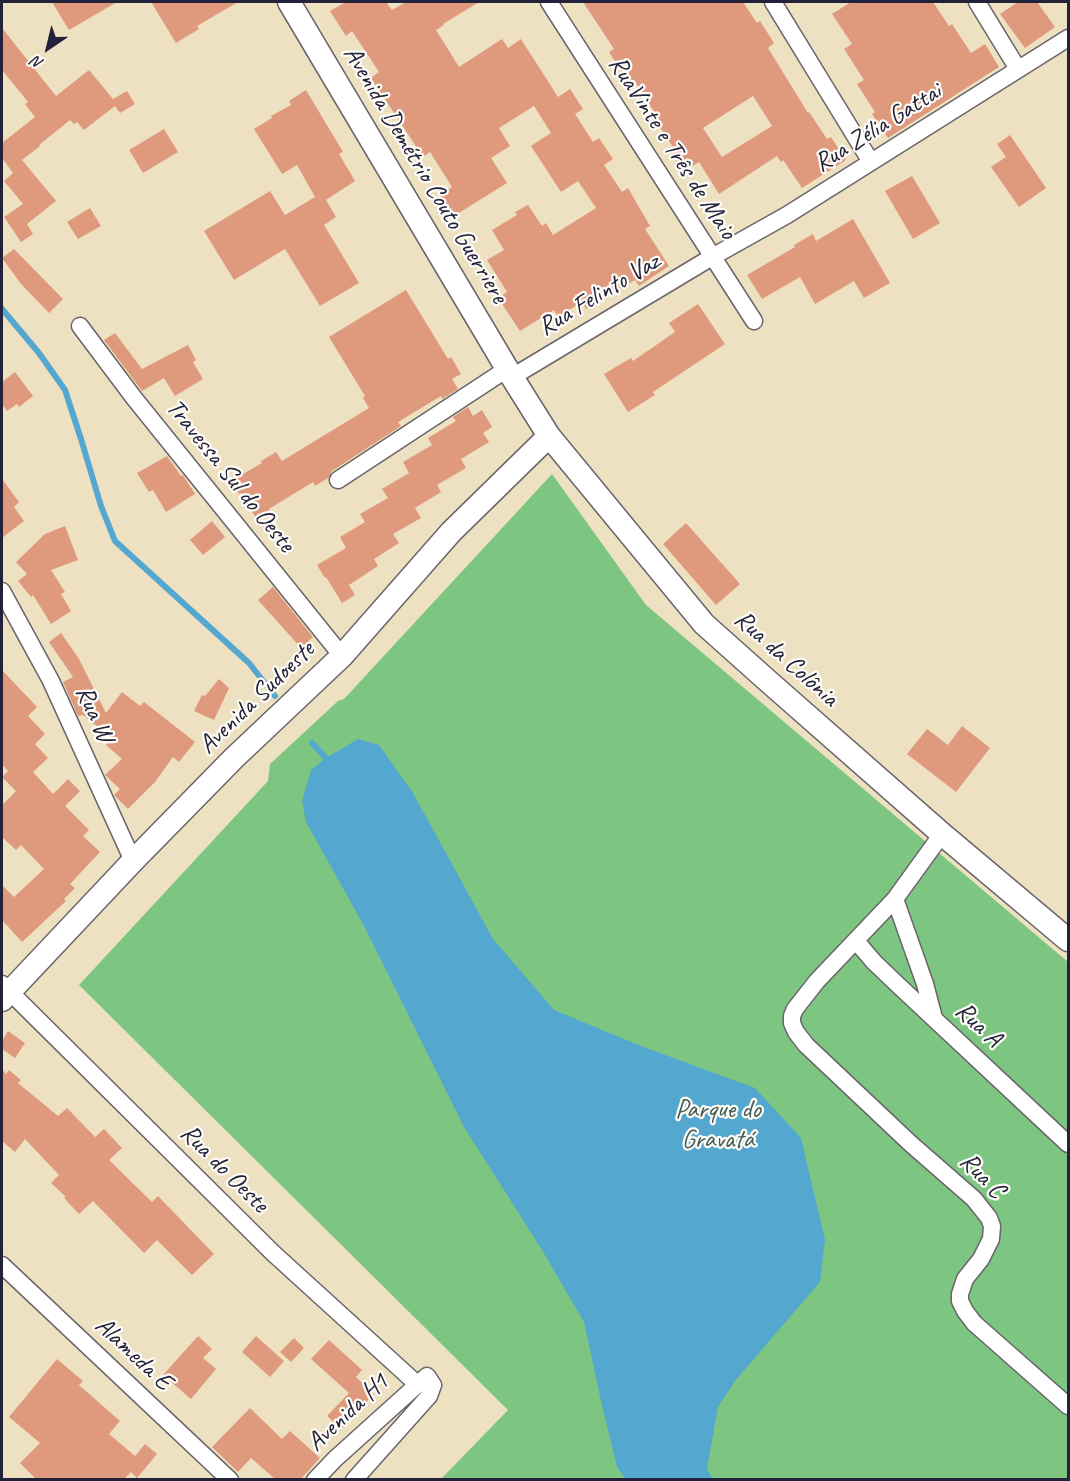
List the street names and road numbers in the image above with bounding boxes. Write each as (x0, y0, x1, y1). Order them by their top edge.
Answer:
street label: Avenida Demétrio Couto Guerriere (336, 41, 514, 309)
street label: RuaVinte e Três de Maio (601, 50, 743, 246)
street label: Rua Zélia Gattai (809, 77, 947, 179)
street label: Rua Felinto Vaz (533, 247, 665, 343)
street label: Travessa Sul do Oeste (159, 393, 301, 559)
street label: Rua da Colônia (727, 604, 845, 714)
street label: Avenida Sudoeste (192, 635, 322, 761)
street label: Rua W (68, 681, 120, 747)
street label: Rua A (948, 996, 1008, 1054)
street label: Rua do Oeste (173, 1118, 275, 1220)
street label: Rua C (953, 1147, 1011, 1205)
street label: Alameda E (88, 1311, 178, 1397)
street label: Avenida H1 (301, 1367, 395, 1459)

